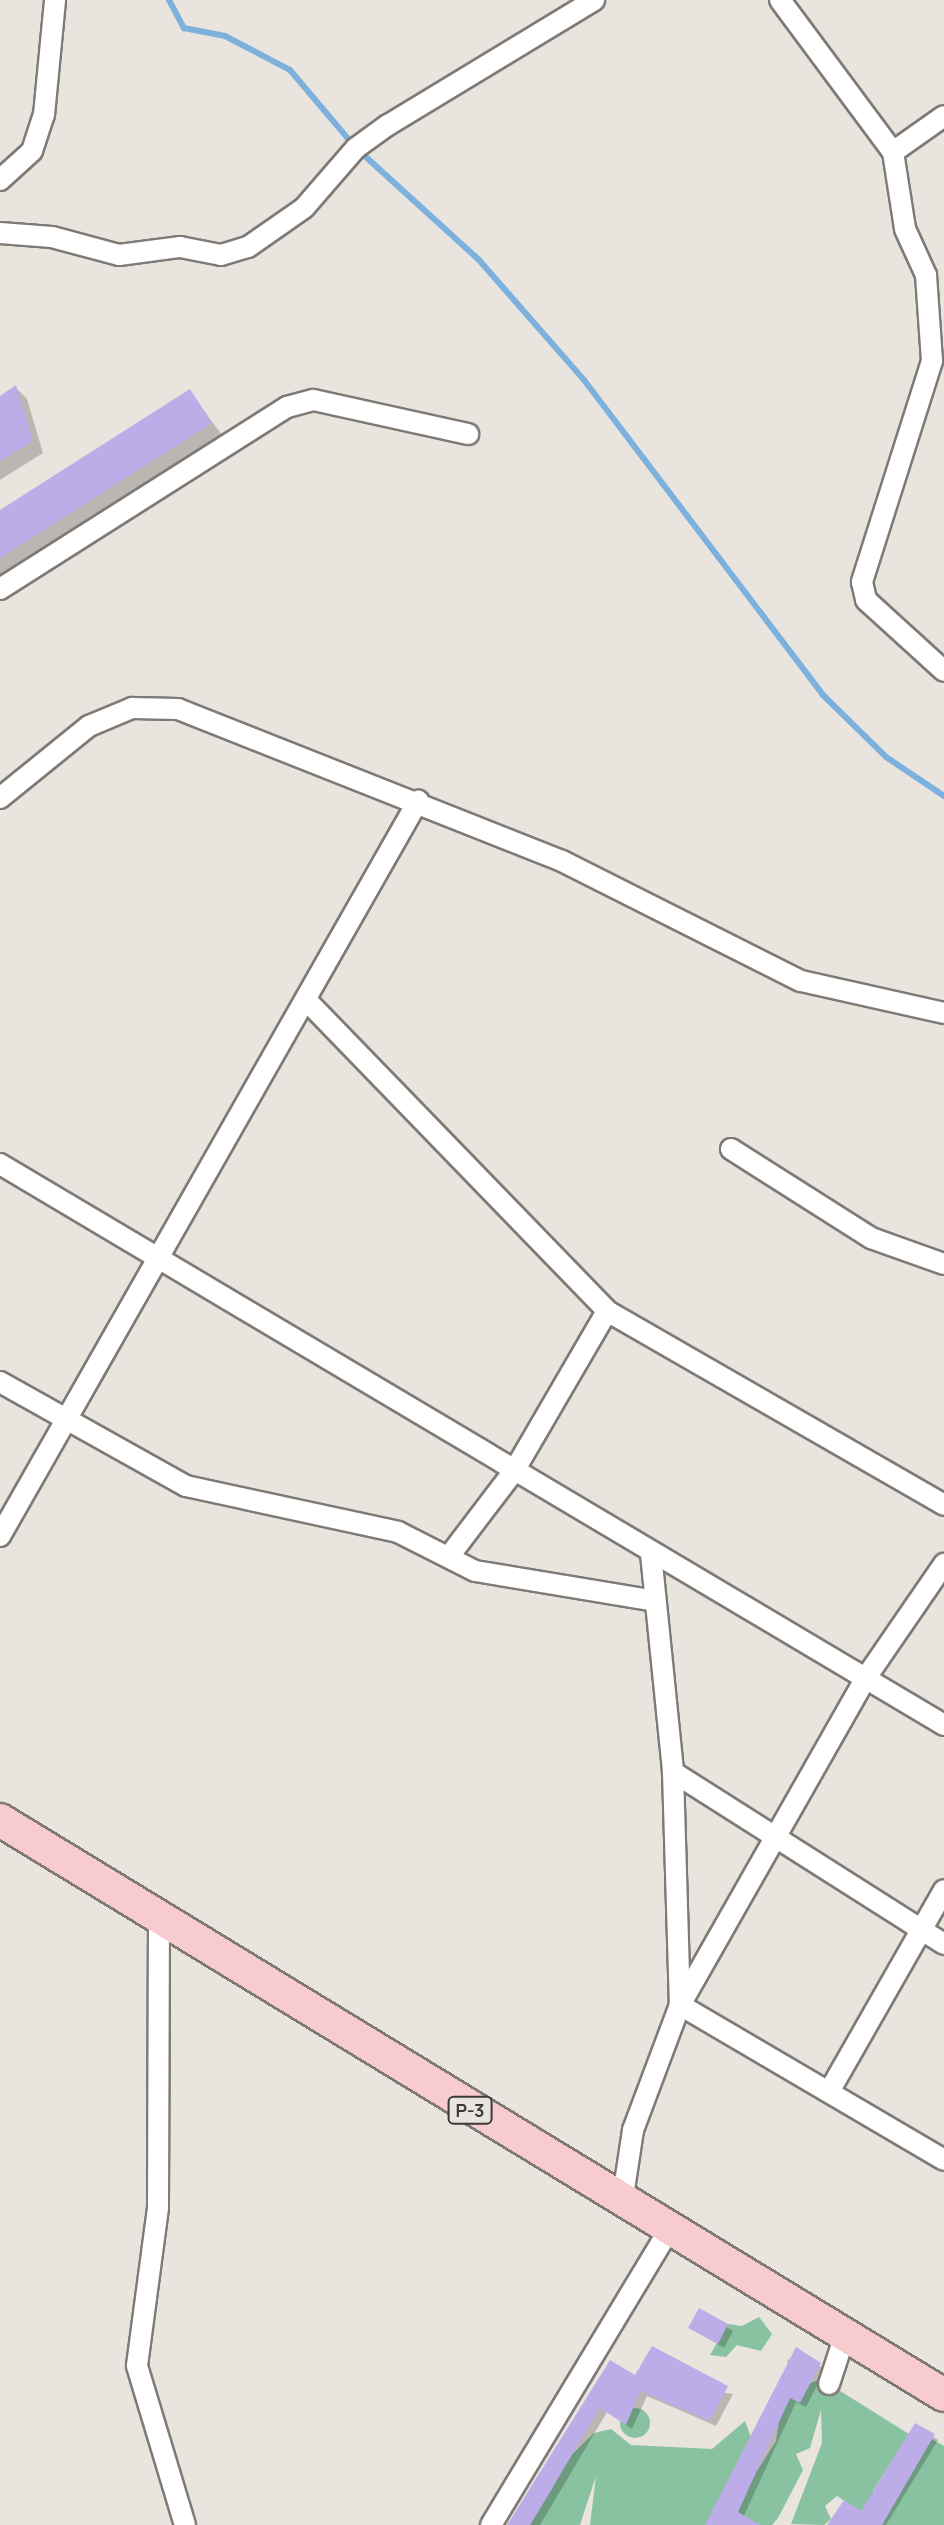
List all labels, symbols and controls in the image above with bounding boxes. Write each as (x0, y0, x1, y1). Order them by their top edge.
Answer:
road number: P-3 (446, 2096, 494, 2124)

